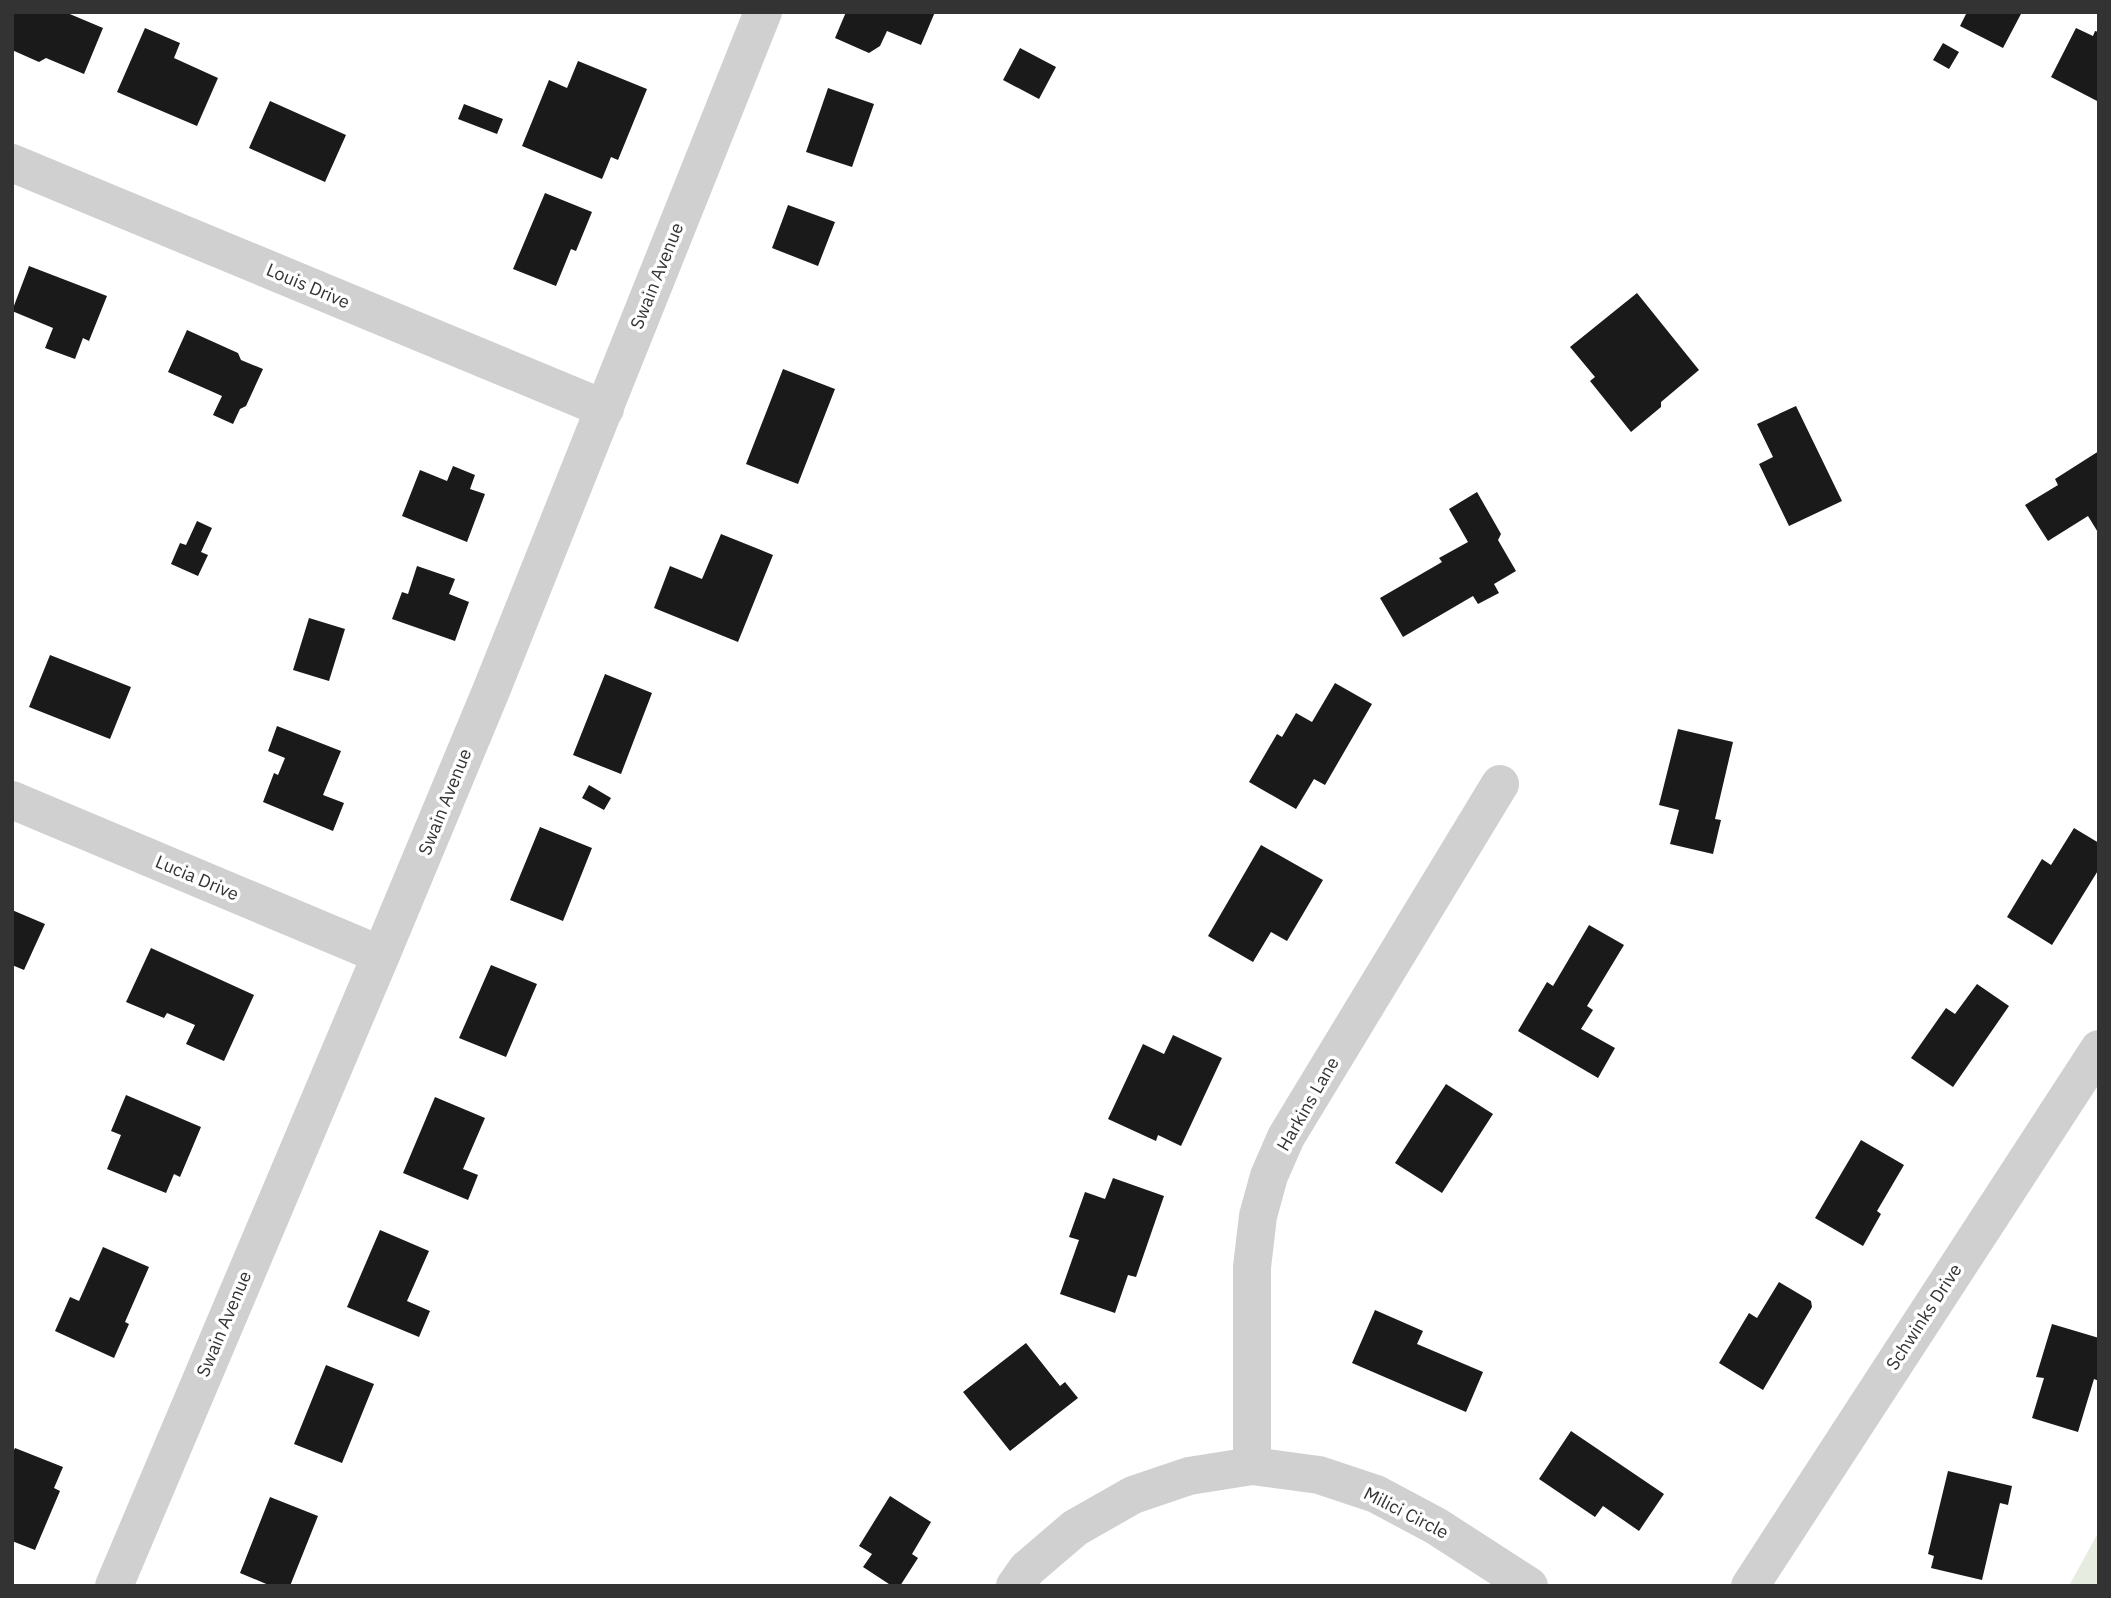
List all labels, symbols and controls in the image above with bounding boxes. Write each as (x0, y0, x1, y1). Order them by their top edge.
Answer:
street label: Swain Avenue (625, 219, 688, 332)
street label: Louis Drive (263, 258, 353, 313)
street label: Swain Avenue (413, 745, 476, 858)
street label: Lucia Drive (152, 850, 242, 905)
street label: Harkins Lane (1271, 1052, 1344, 1155)
street label: Schwinks Drive (1881, 1259, 1967, 1374)
street label: Swain Avenue (191, 1267, 256, 1380)
street label: Milici Circle (1360, 1481, 1453, 1544)

